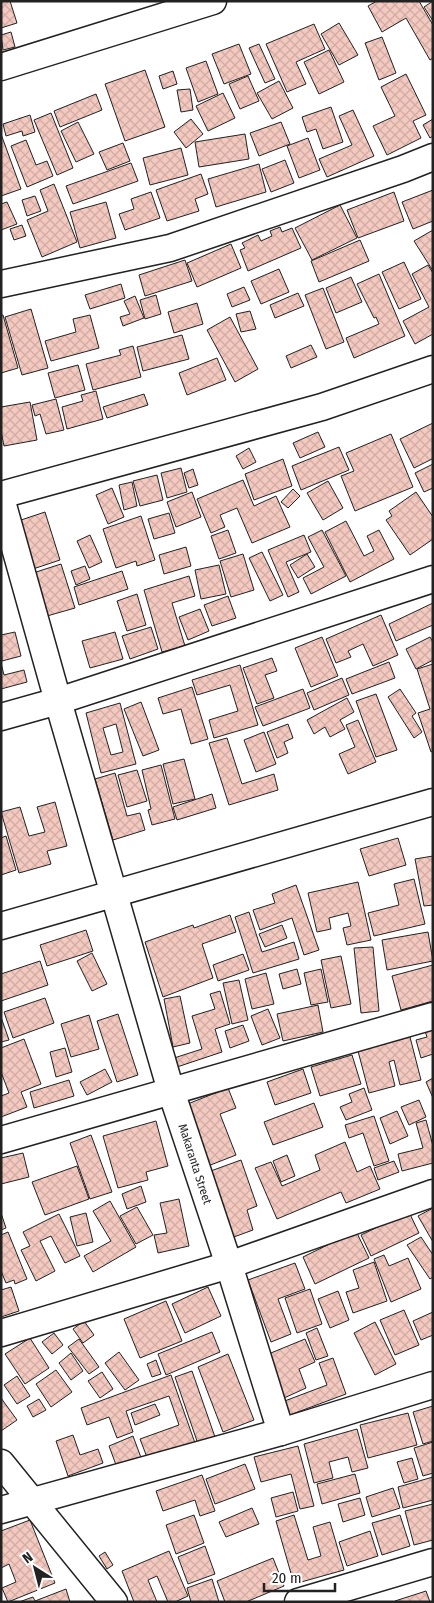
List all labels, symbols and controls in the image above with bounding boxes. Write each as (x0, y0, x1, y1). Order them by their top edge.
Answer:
street label: Makaranta Street (175, 1122, 215, 1206)
north arrow (10, 1543, 60, 1593)
text: N (19, 1549, 36, 1567)
scale bar (264, 1560, 335, 1592)
text: 20 m (272, 1569, 302, 1587)

